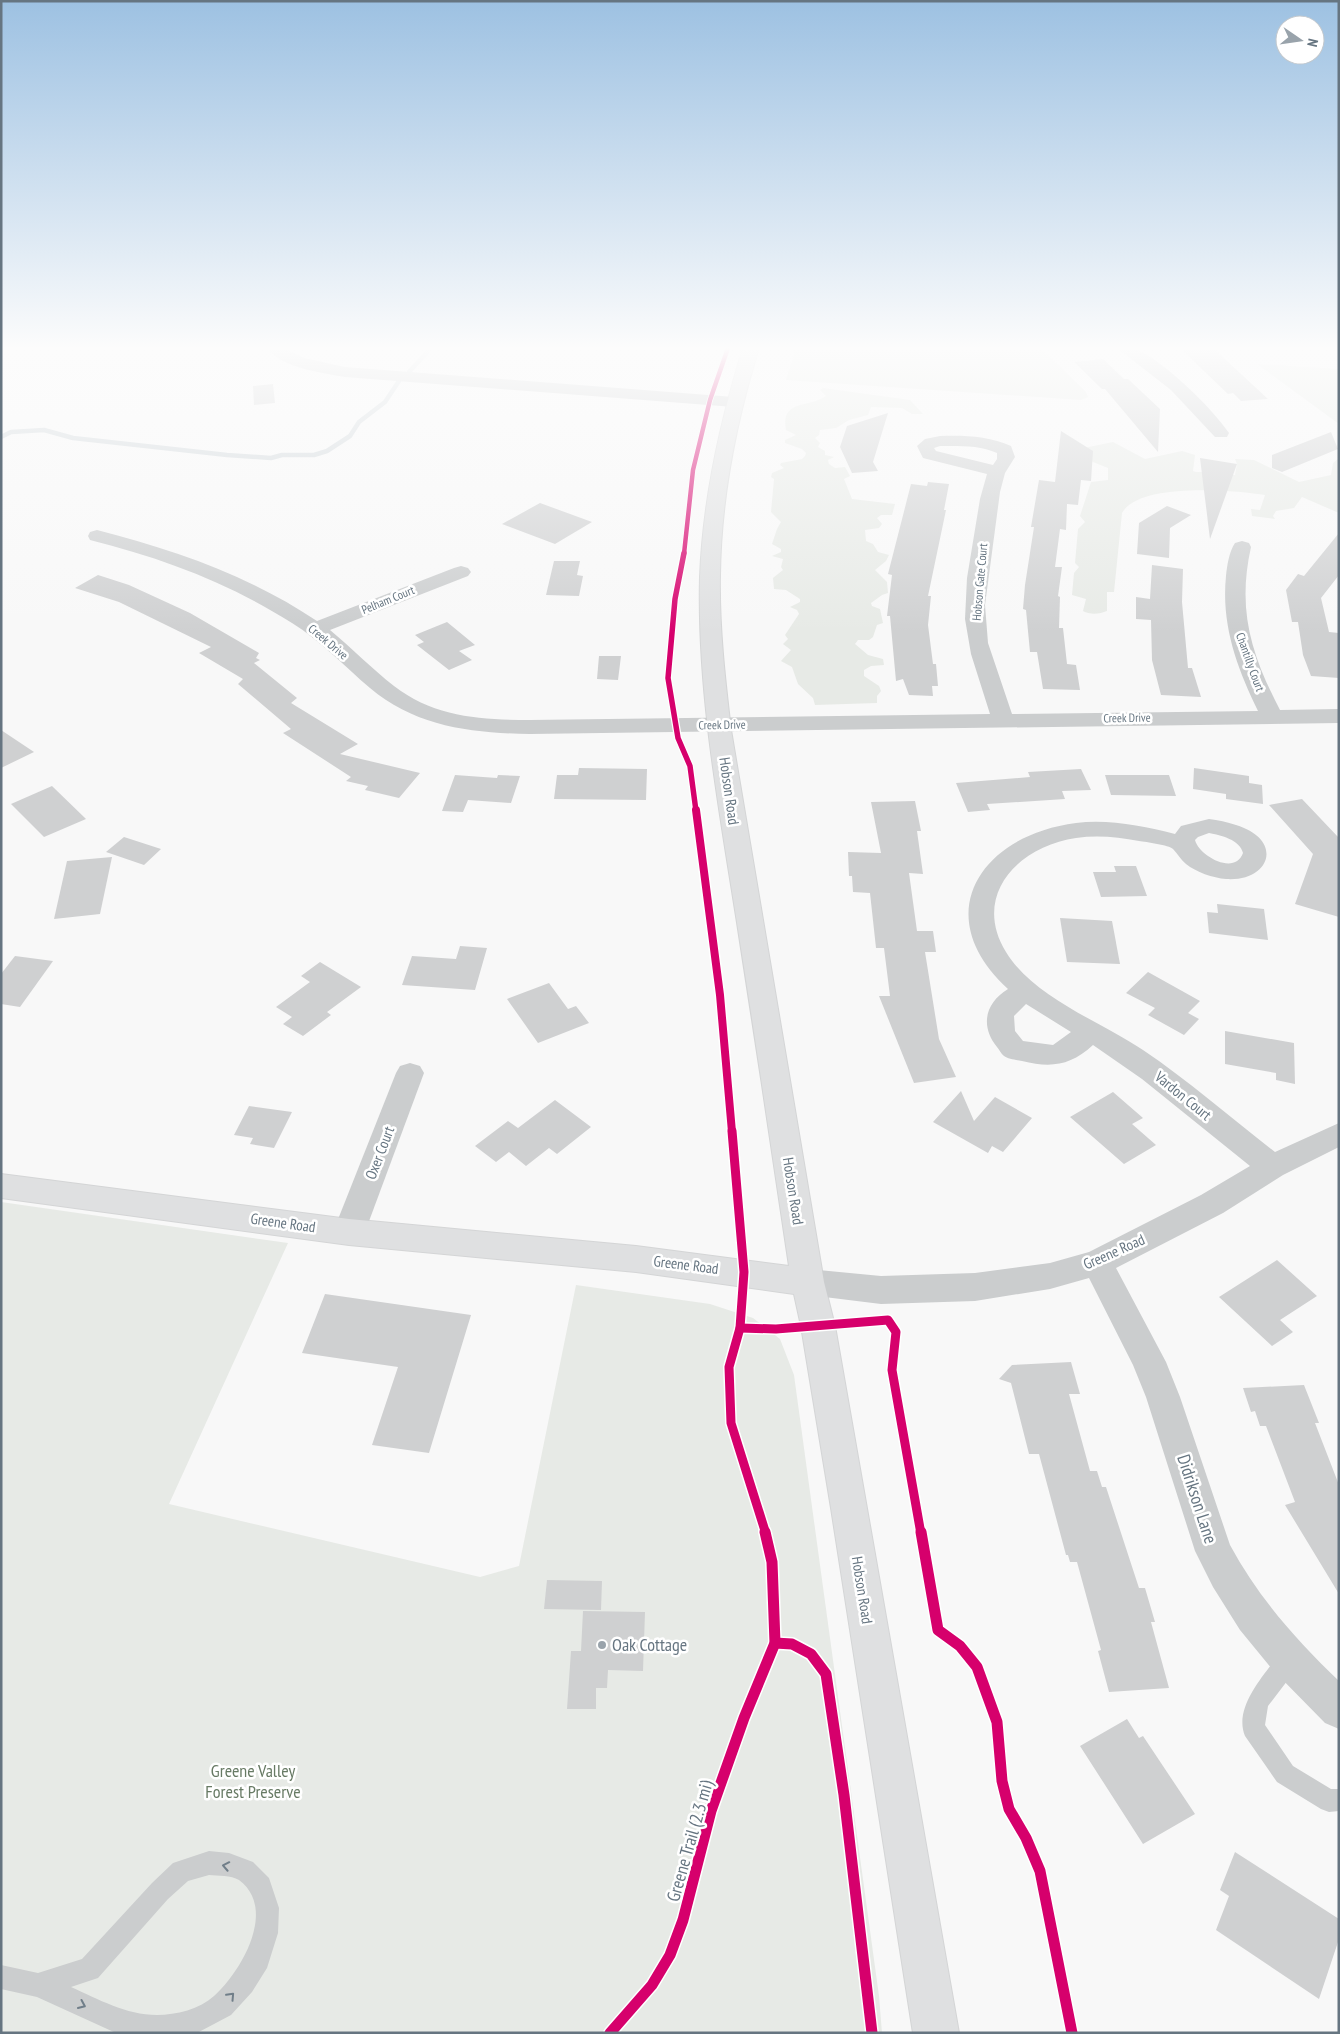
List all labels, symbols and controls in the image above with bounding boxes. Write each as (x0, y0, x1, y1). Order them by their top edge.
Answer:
north arrow (1275, 15, 1325, 65)
text: N (1303, 37, 1322, 49)
street label: Hobson Gate Court (969, 542, 990, 621)
street label: Pelham Court (359, 582, 417, 617)
street label: Creek Drive (305, 621, 351, 663)
street label: Chantilly Court (1233, 630, 1268, 694)
street label: Creek Drive (1103, 710, 1151, 725)
street label: Creek Drive (698, 717, 746, 732)
street label: Hobson Road (715, 756, 744, 826)
street label: Vardon Court (1150, 1066, 1215, 1124)
street label: Oxer Court (361, 1124, 398, 1182)
street label: Hobson Road (779, 1156, 808, 1226)
street label: Greene Road (249, 1209, 317, 1236)
street label: Greene Road (1080, 1230, 1147, 1274)
street label: Greene Road (652, 1251, 720, 1278)
street label: Didrikson Lane (1172, 1451, 1223, 1546)
street label: Hobson Road (848, 1555, 877, 1625)
place label: Oak Cottage (612, 1633, 687, 1656)
marker: Oak Cottage (596, 1639, 608, 1651)
park label: Greene Valley Forest Preserve (205, 1759, 301, 1803)
street label: Greene Trail (2.3 mi) (661, 1777, 718, 1904)
one-way arrow (222, 1861, 231, 1871)
one-way arrow (225, 1992, 234, 2001)
one-way arrow (77, 1999, 86, 2010)

